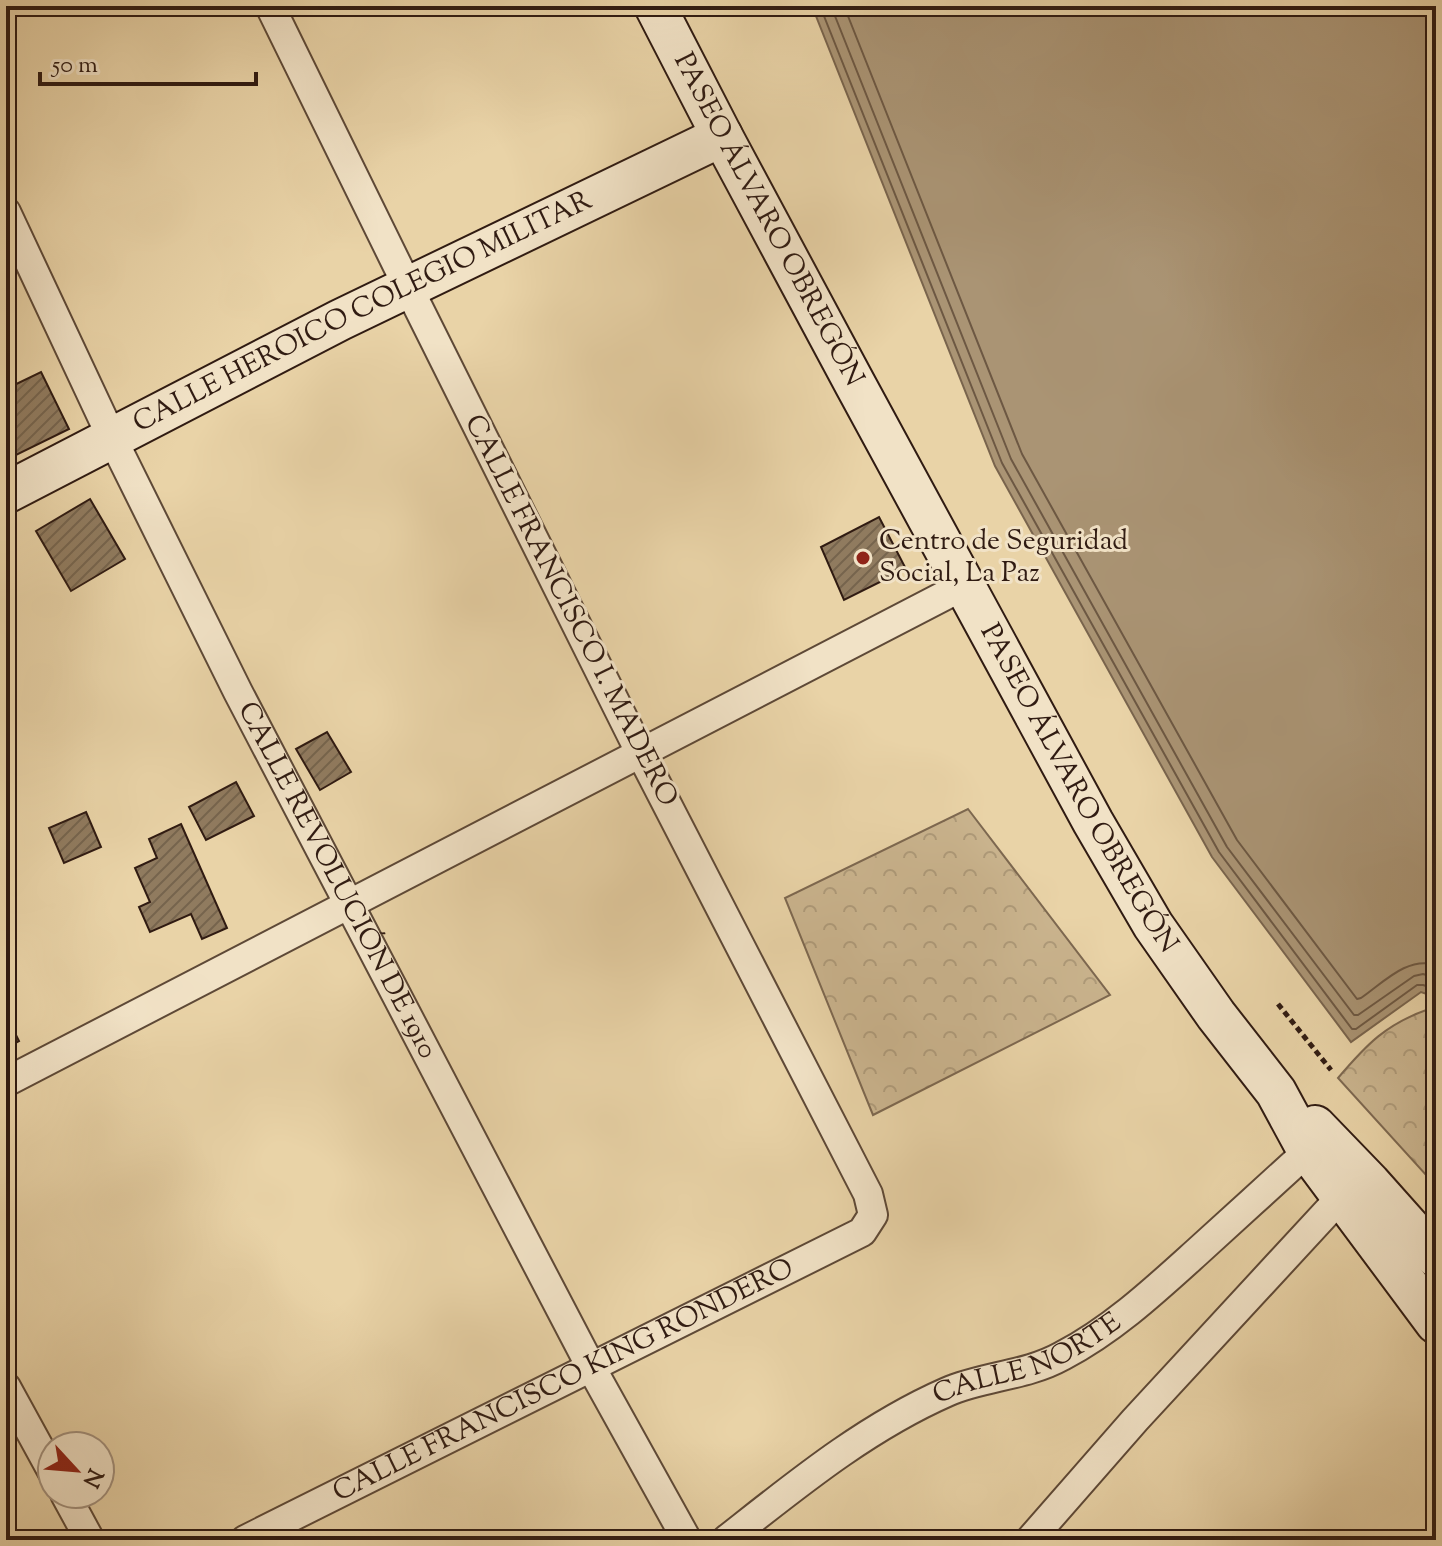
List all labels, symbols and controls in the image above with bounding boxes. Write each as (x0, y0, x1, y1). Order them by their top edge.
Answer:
scale bar (40, 36, 256, 86)
street label: PASEO ÁLVARO OBREGÓN (663, 46, 873, 394)
text: 50 m (50, 49, 98, 83)
street label: CALLE HEROICO COLEGIO MILITAR (126, 181, 599, 444)
street label: CALLE FRANCISCO I. MADERO (453, 408, 687, 814)
place label: Centro de Seguridad Social, La Paz (879, 522, 1128, 594)
marker: Centro de Seguridad Social, La Paz (854, 549, 872, 567)
street label: PASEO ÁLVARO OBREGÓN (969, 617, 1187, 962)
street label: CALLE REVOLUCIÓN DE 1910 (227, 695, 447, 1066)
street label: CALLE FRANCISCO KING RONDERO (326, 1249, 801, 1513)
street label: CALLE NORTE (927, 1304, 1130, 1416)
north arrow (36, 1430, 116, 1510)
text: N (73, 1463, 110, 1493)

